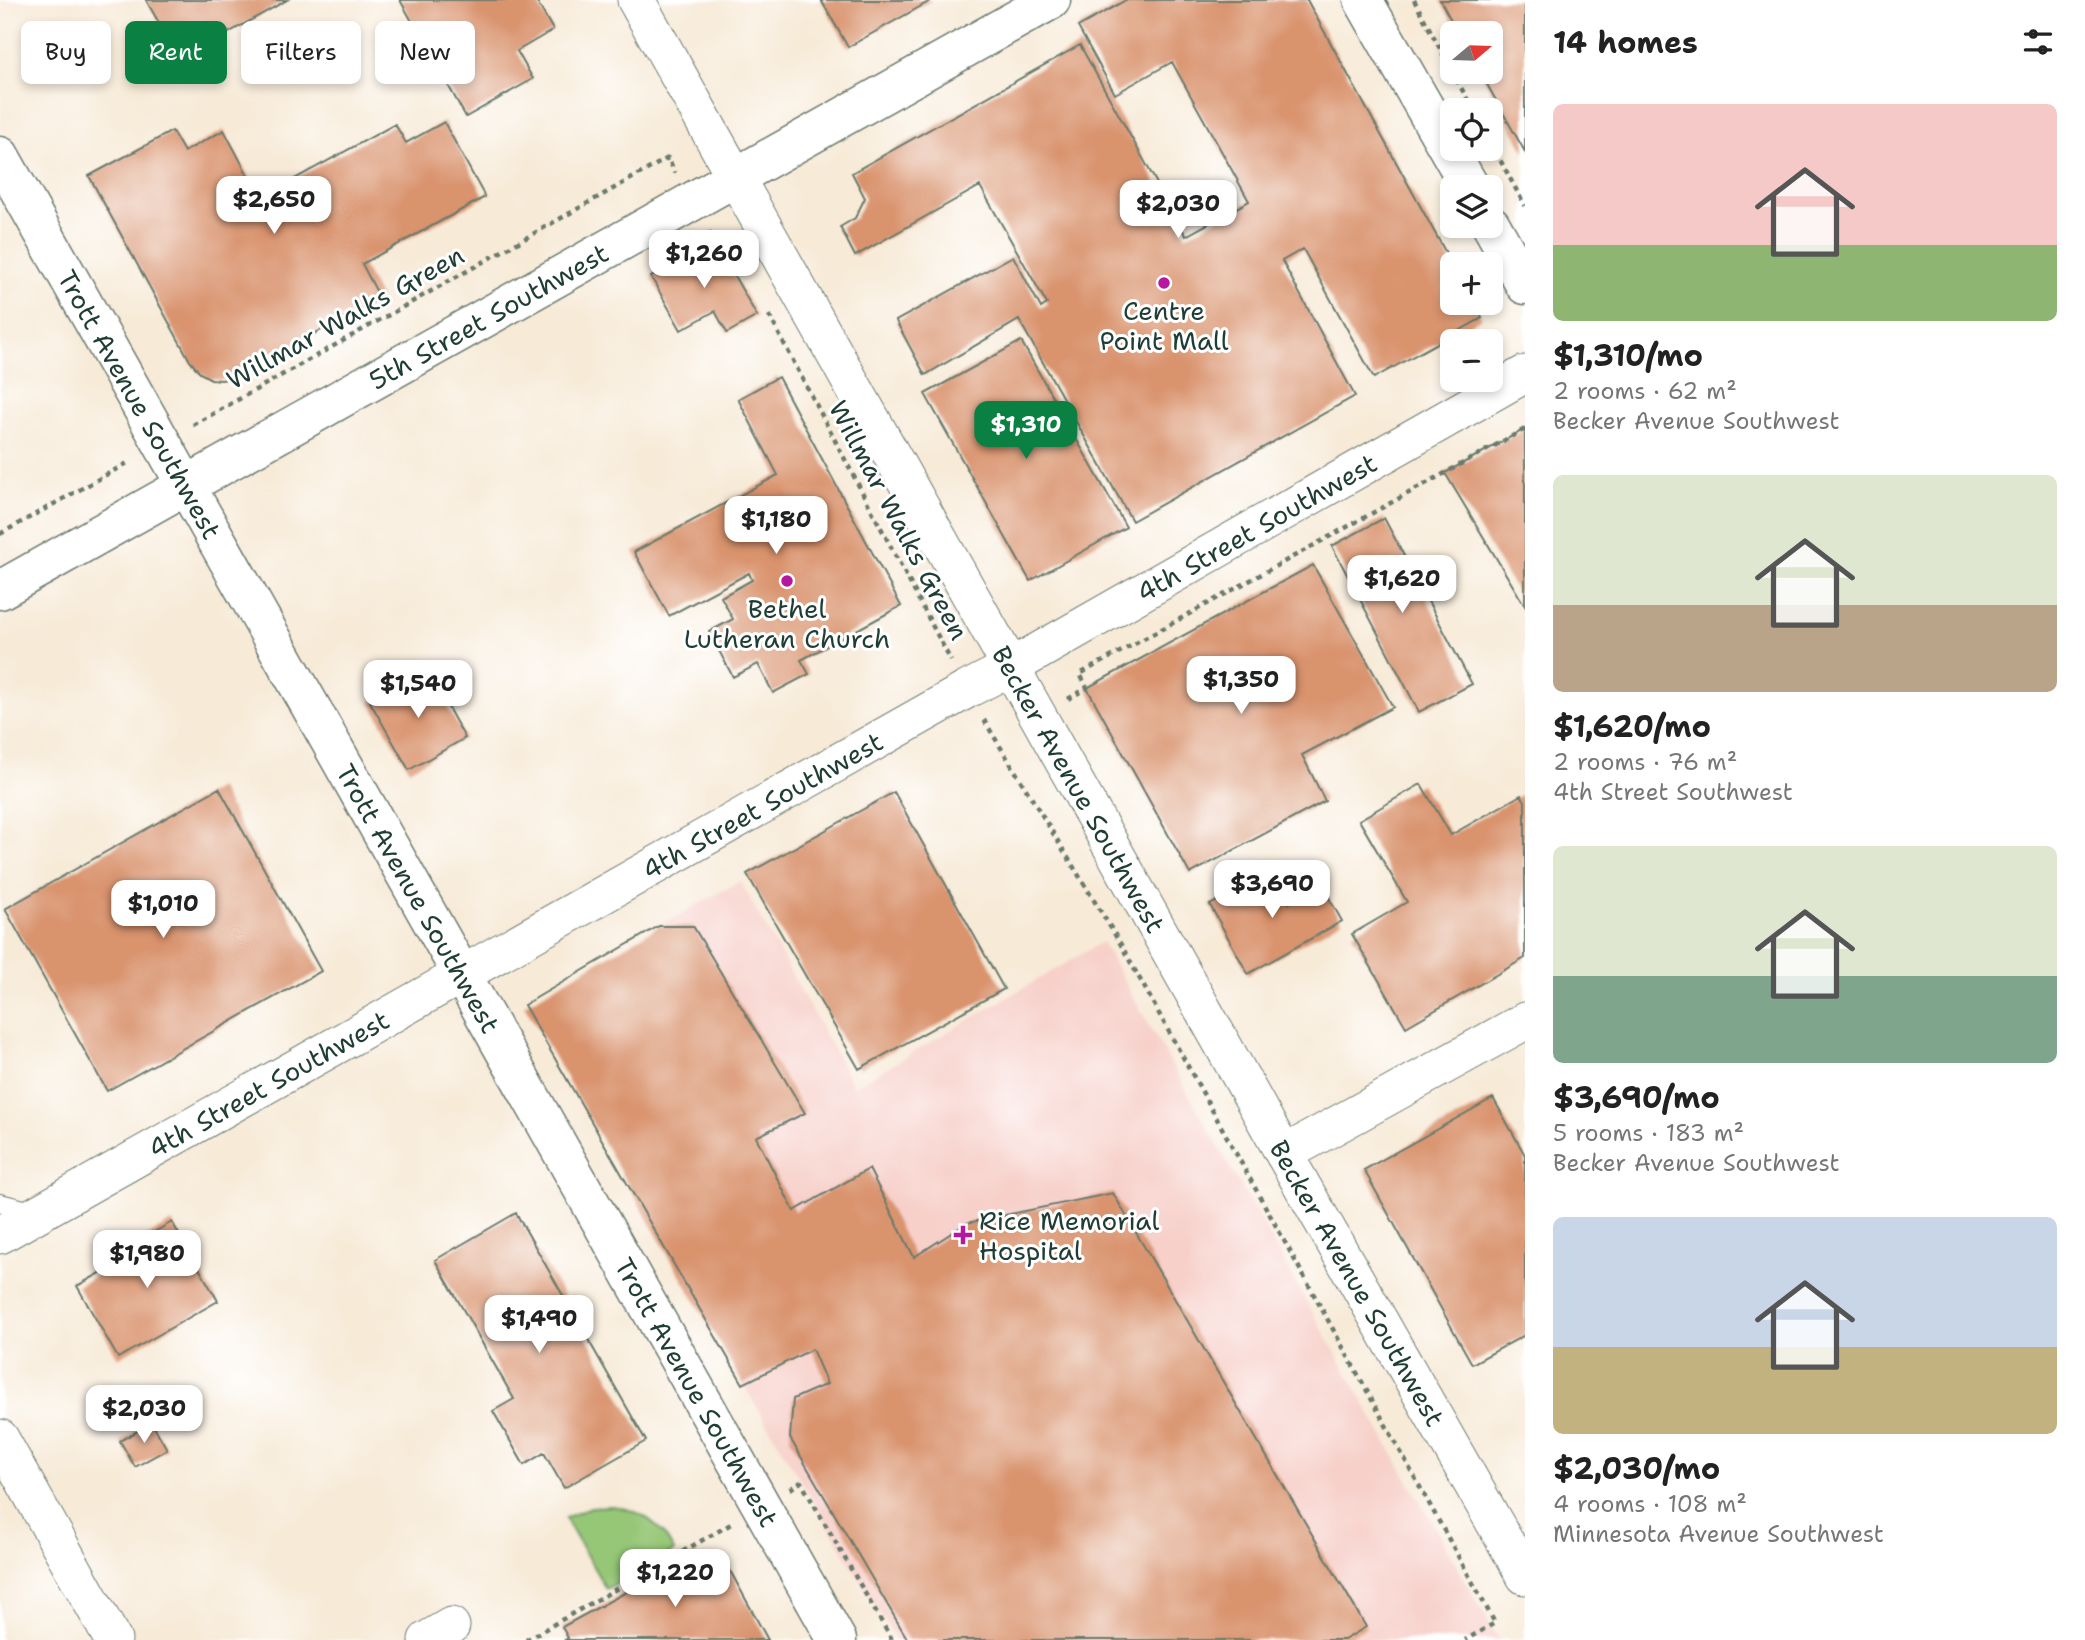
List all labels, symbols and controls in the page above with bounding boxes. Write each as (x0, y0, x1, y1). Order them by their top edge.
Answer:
chip: Buy (21, 21, 111, 84)
chip: Rent (125, 21, 227, 84)
chip: Filters (241, 21, 361, 84)
chip: New (375, 21, 475, 84)
north arrow (1440, 21, 1503, 84)
map controls (1440, 21, 1503, 392)
text: 14 homes (1553, 22, 1698, 63)
icon: filters (2019, 23, 2057, 61)
button: locate (1440, 98, 1503, 161)
icon: home (1742, 149, 1868, 275)
button: layers (1440, 175, 1503, 238)
pin: $2,650 (217, 176, 331, 236)
pin: $2,030 (1121, 180, 1235, 240)
text: $2,650 (232, 184, 316, 214)
text: $2,030 (1136, 188, 1220, 218)
pin: $1,260 (647, 230, 761, 290)
street label: 5th Street Southwest (362, 235, 614, 397)
street label: Willmar Walks Green (220, 237, 470, 397)
text: $1,260 (665, 238, 743, 268)
button: + (1440, 252, 1503, 315)
street label: Trott Avenue Southwest (50, 263, 230, 545)
marker: Centre Point Mall (1156, 275, 1172, 291)
place label: Centre Point Mall (1099, 293, 1229, 358)
button: − (1440, 329, 1503, 392)
text: $1,310/mo (1553, 335, 1703, 376)
text: 2 rooms · 62 m² (1553, 376, 1737, 406)
street label: Willmar Walks Green (821, 394, 977, 646)
pin: $1,310 (969, 402, 1083, 461)
text: Becker Avenue Southwest (1553, 406, 1840, 436)
text: $1,310 (990, 409, 1062, 439)
street label: 4th Street Southwest (1130, 445, 1383, 610)
pin: $1,180 (719, 496, 833, 556)
text: $1,180 (741, 504, 811, 534)
icon: home (1742, 520, 1868, 646)
pin: $1,620 (1345, 556, 1459, 615)
text: $1,620 (1363, 563, 1441, 593)
marker: Bethel Lutheran Church (779, 573, 795, 589)
place label: Bethel Lutheran Church (684, 591, 890, 656)
street label: Becker Avenue Southwest (985, 639, 1174, 939)
pin: $1,350 (1184, 656, 1298, 716)
pin: $1,540 (361, 660, 475, 720)
text: $1,350 (1203, 664, 1279, 694)
text: $1,540 (379, 668, 457, 698)
text: $1,620/mo (1553, 706, 1711, 747)
street label: 4th Street Southwest (635, 723, 889, 887)
text: 2 rooms · 76 m² (1553, 747, 1737, 777)
street label: Trott Avenue Southwest (329, 757, 508, 1039)
text: 4th Street Southwest (1553, 777, 1793, 807)
pin: $3,690 (1215, 860, 1329, 920)
text: $3,690 (1230, 868, 1314, 898)
pin: $1,010 (106, 880, 220, 940)
text: $1,010 (127, 888, 199, 918)
icon: home (1742, 891, 1868, 1017)
street label: 4th Street Southwest (142, 1002, 395, 1166)
text: $3,690/mo (1553, 1077, 1720, 1118)
text: 5 rooms · 183 m² (1553, 1118, 1744, 1148)
street label: Becker Avenue Southwest (1262, 1134, 1453, 1432)
text: Becker Avenue Southwest (1553, 1148, 1840, 1178)
place label: Rice Memorial Hospital (979, 1203, 1159, 1268)
marker: Rice Memorial Hospital (953, 1225, 973, 1245)
pin: $1,980 (90, 1230, 204, 1290)
text: $1,980 (109, 1238, 185, 1268)
street label: Trott Avenue Southwest (607, 1251, 787, 1533)
icon: home (1742, 1262, 1868, 1388)
pin: $1,490 (482, 1296, 596, 1355)
text: $1,490 (501, 1303, 578, 1333)
pin: $2,030 (87, 1386, 201, 1445)
text: $2,030 (102, 1393, 186, 1423)
text: $2,030/mo (1553, 1448, 1720, 1489)
text: 4 rooms · 108 m² (1553, 1489, 1747, 1519)
text: Minnesota Avenue Southwest (1553, 1519, 1884, 1549)
pin: $1,220 (618, 1550, 732, 1609)
text: $1,220 (636, 1557, 714, 1587)

